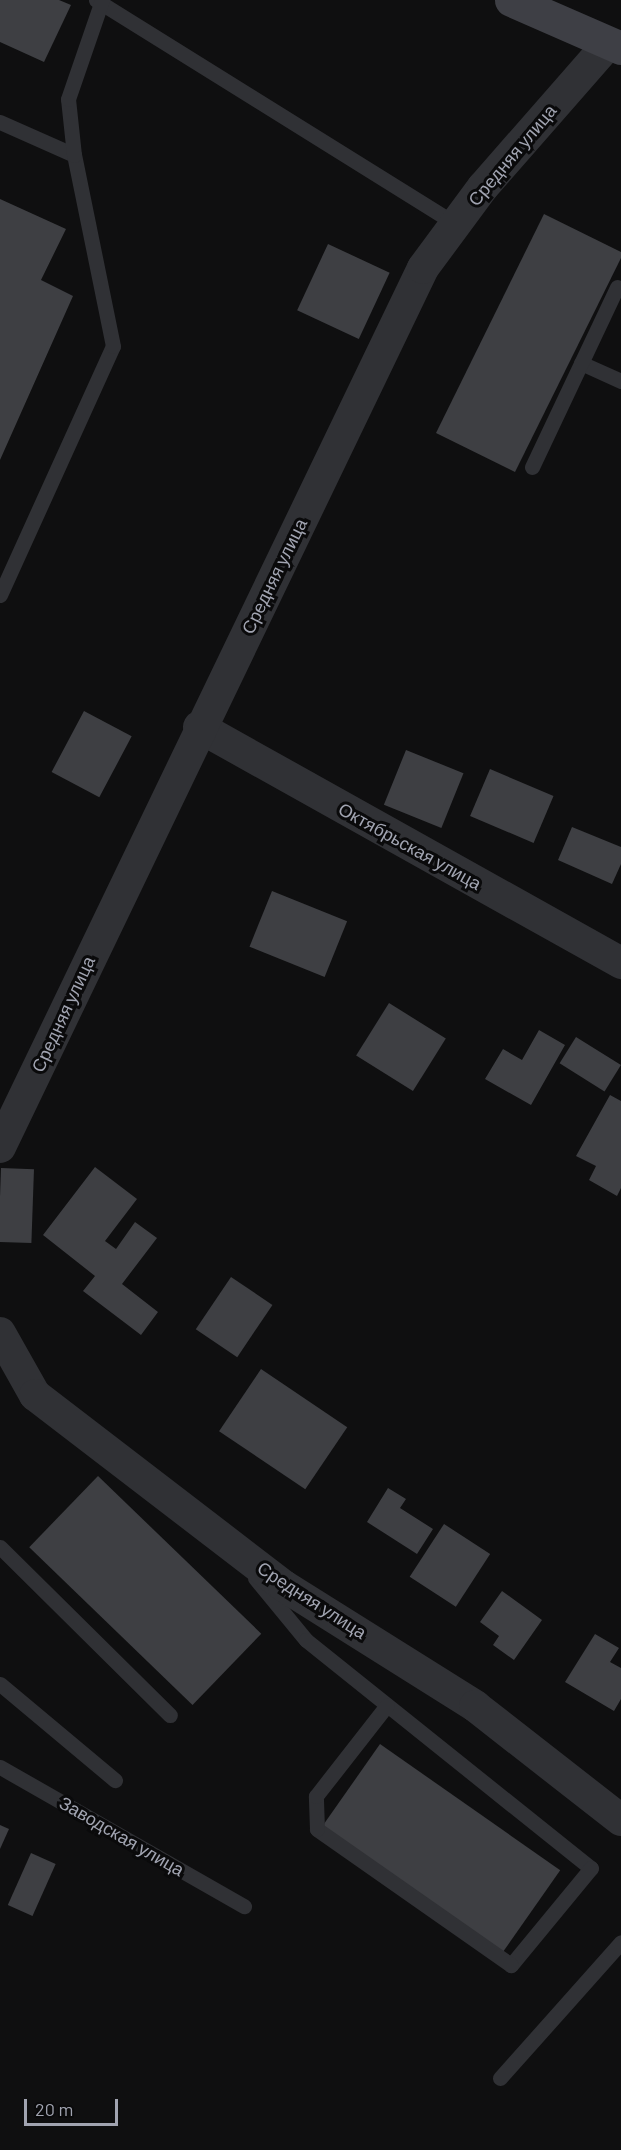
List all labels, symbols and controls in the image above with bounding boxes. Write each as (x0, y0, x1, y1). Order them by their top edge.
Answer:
street label: Средняя улица (463, 100, 561, 210)
street label: Средняя улица (237, 515, 311, 637)
street label: Октябрьская улица (335, 798, 485, 894)
street label: Средняя улица (27, 952, 99, 1076)
street label: Средняя улица (253, 1557, 371, 1643)
street label: Заводская улица (56, 1792, 188, 1880)
scale bar (27, 2087, 122, 2125)
text: 20 m (35, 2098, 73, 2120)

